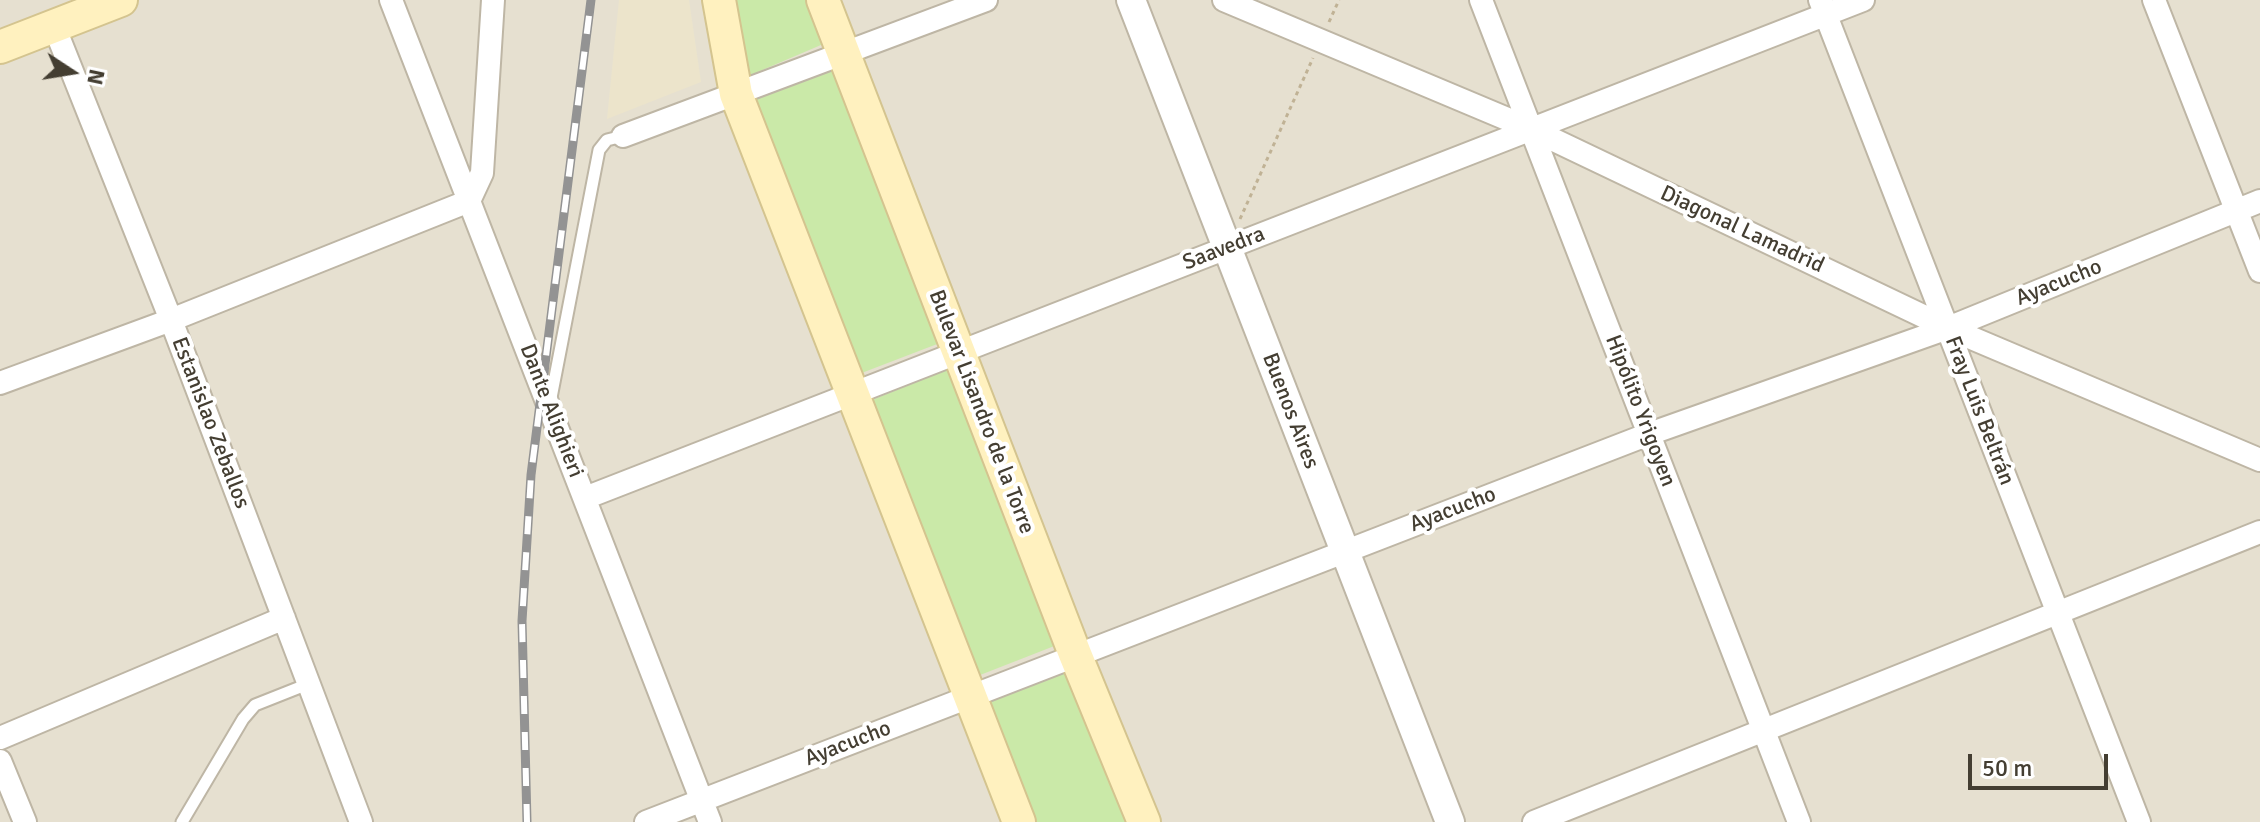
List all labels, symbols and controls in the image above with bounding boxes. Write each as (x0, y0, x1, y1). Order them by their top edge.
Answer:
north arrow (32, 32, 112, 112)
text: N (81, 67, 111, 87)
street label: Diagonal Lamadrid (1656, 181, 1828, 279)
street label: Saavedra (1179, 221, 1269, 277)
street label: Ayacucho (2012, 254, 2106, 312)
street label: Bulevar Lisandro de la Torre (922, 286, 1040, 538)
street label: Hipólito Yrigoyen (1599, 331, 1681, 491)
street label: Fray Luis Beltrán (1938, 333, 2020, 489)
street label: Estanislao Zeballos (165, 334, 255, 512)
street label: Dante Alighieri (513, 340, 589, 482)
street label: Buenos Aires (1256, 349, 1324, 473)
street label: Ayacucho (1406, 481, 1500, 539)
street label: Ayacucho (801, 715, 895, 773)
scale bar (1972, 738, 2112, 788)
text: 50 m (1982, 753, 2032, 783)

